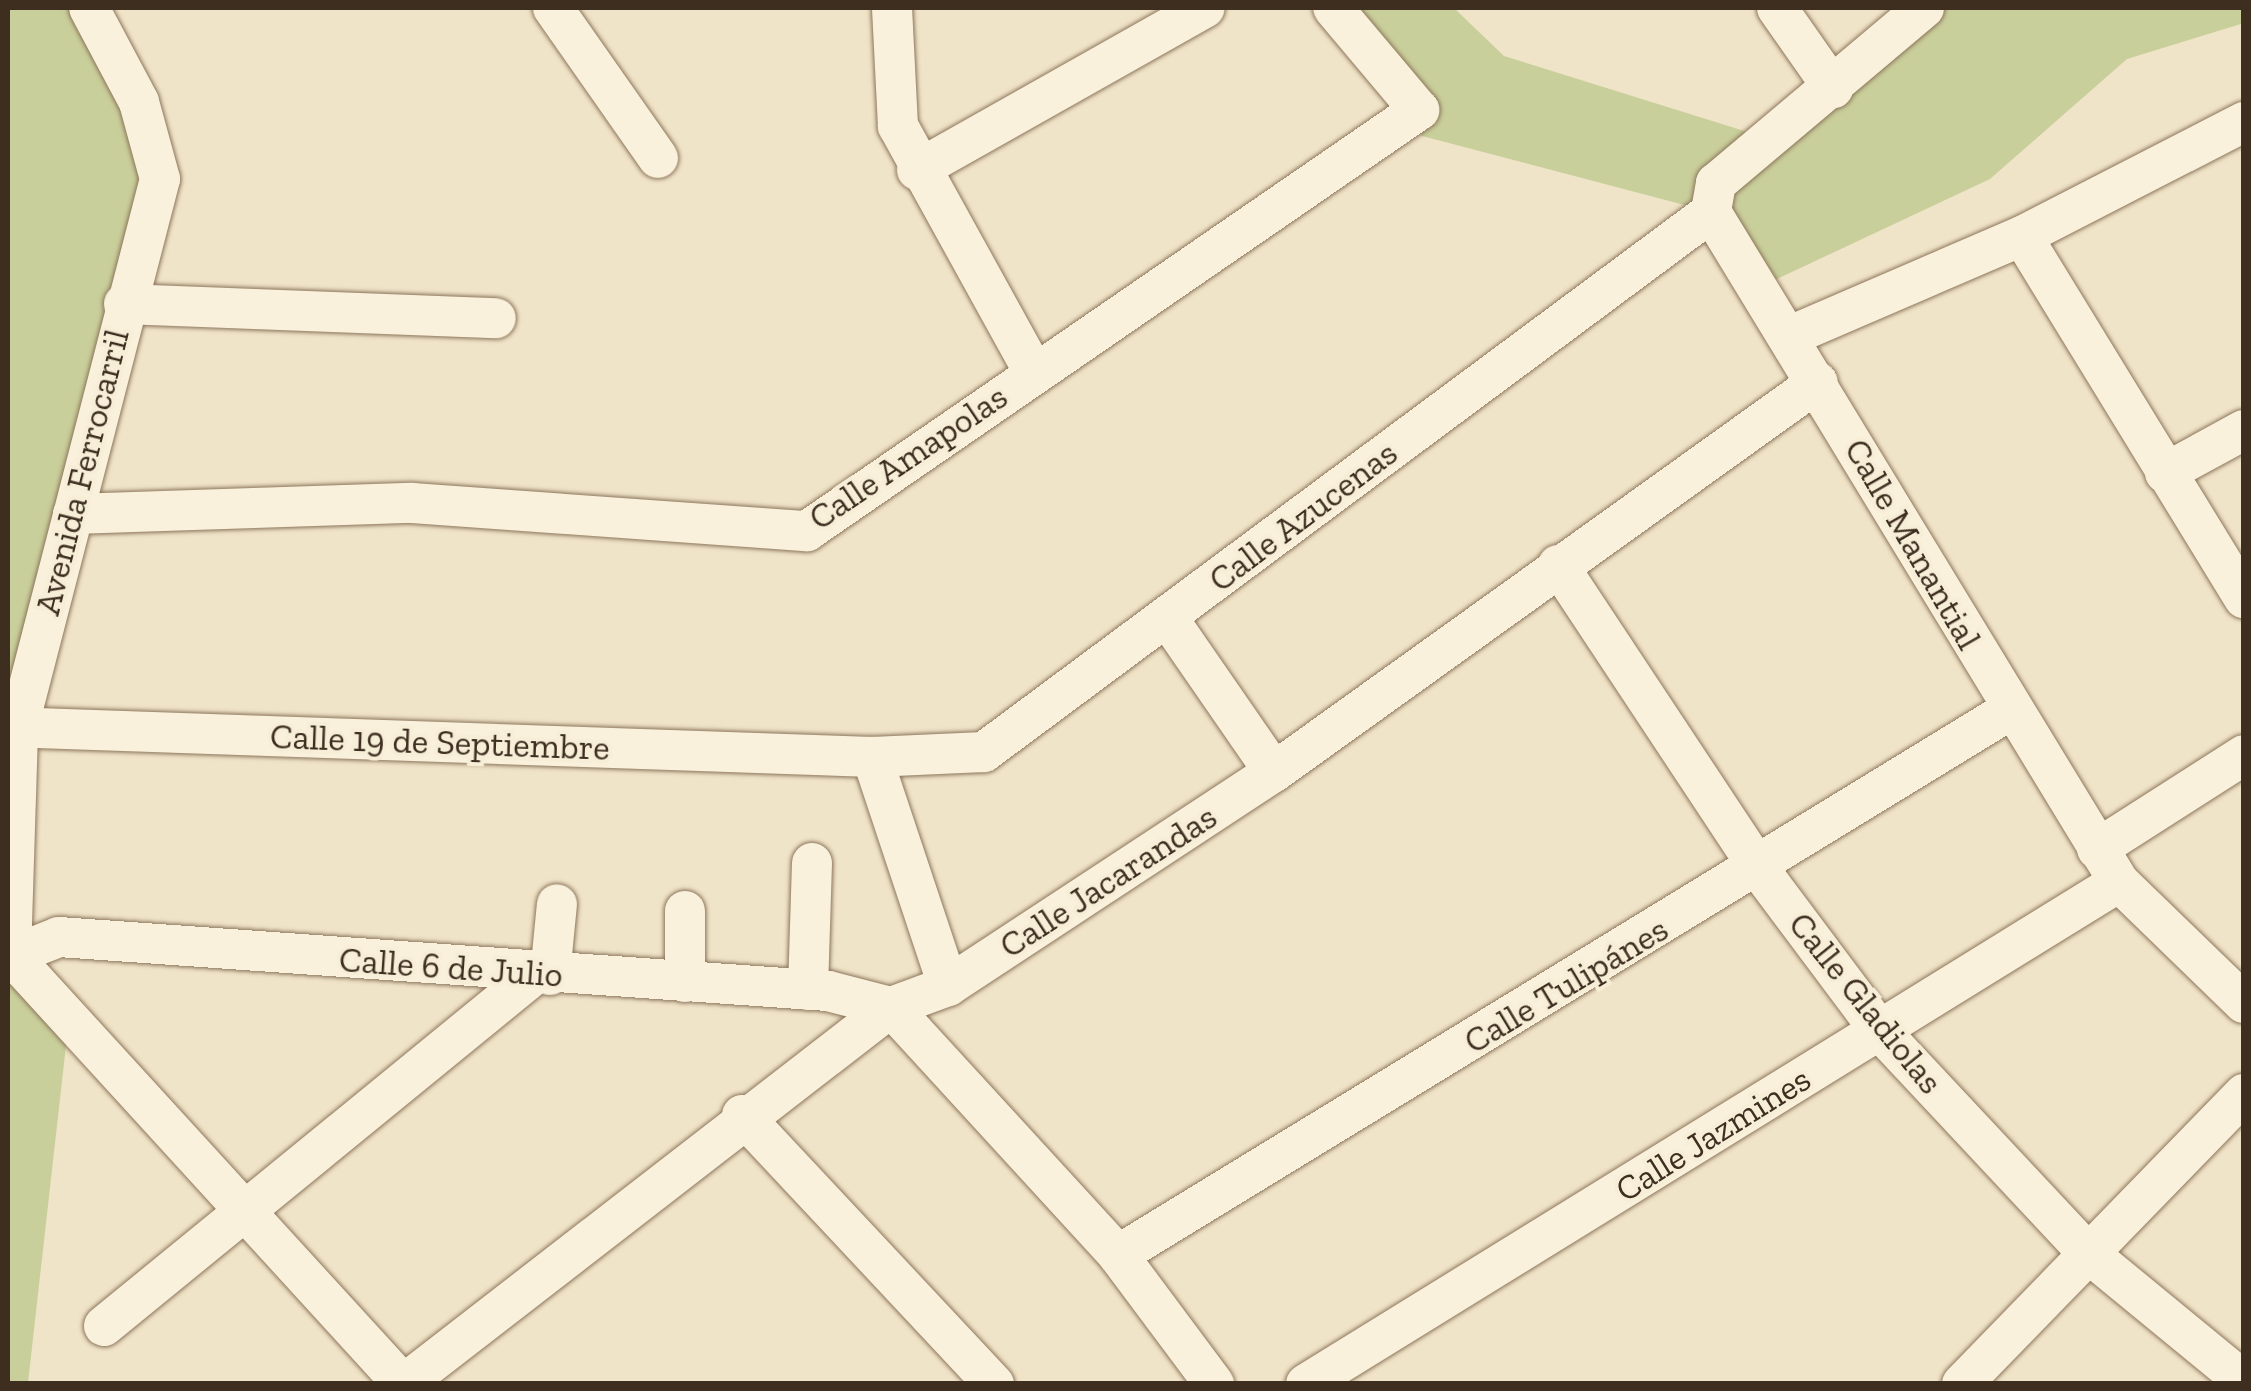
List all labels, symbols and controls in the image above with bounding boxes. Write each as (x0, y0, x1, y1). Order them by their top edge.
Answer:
street label: Avenida Ferrocarril (26, 325, 138, 619)
street label: Calle Amapolas (800, 375, 1016, 539)
street label: Calle Azucenas (1200, 431, 1406, 601)
street label: Calle Manantial (1836, 431, 1990, 657)
street label: Calle 19 de Septiembre (269, 715, 611, 769)
street label: Calle Jacarandas (991, 795, 1225, 967)
street label: Calle Gladiolas (1780, 904, 1952, 1102)
street label: Calle Tulipánes (1456, 908, 1676, 1062)
street label: Calle 6 de Julio (337, 938, 565, 996)
street label: Calle Jazmines (1608, 1057, 1818, 1211)

